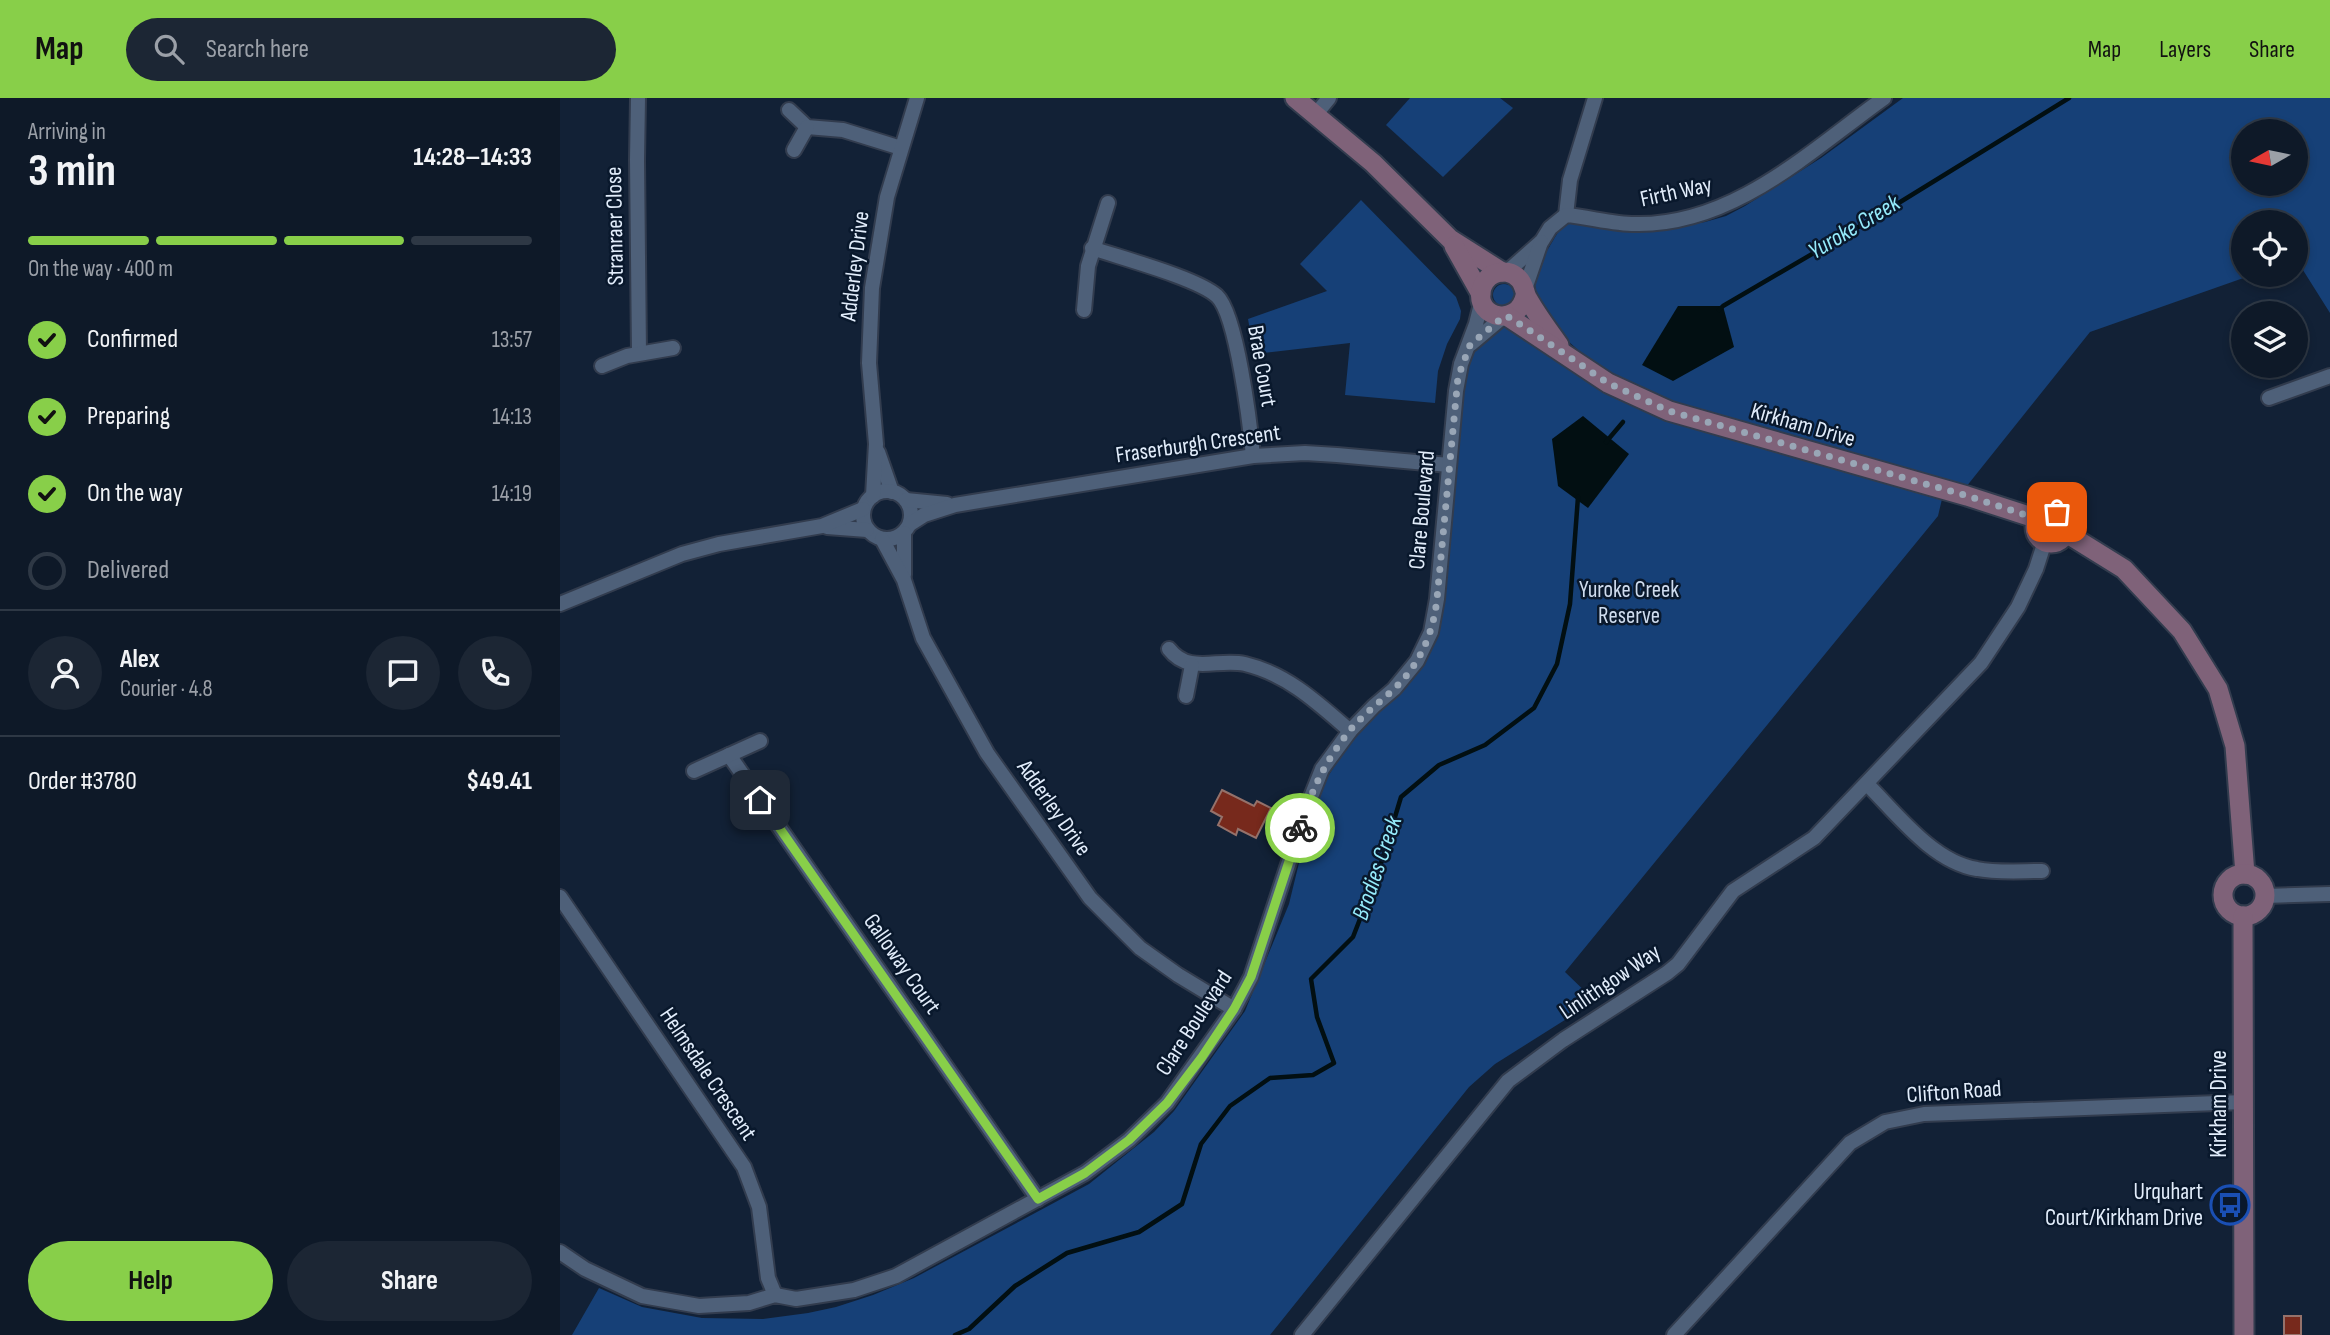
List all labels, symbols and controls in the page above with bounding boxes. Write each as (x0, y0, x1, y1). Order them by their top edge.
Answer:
search box (126, 18, 616, 81)
text: Map (35, 29, 84, 69)
icon: search (150, 30, 188, 68)
text: Search here (206, 34, 309, 65)
text: Map (2088, 35, 2121, 64)
text: Layers (2159, 35, 2211, 64)
text: Share (2249, 35, 2295, 64)
text: Arriving in (28, 118, 106, 146)
north arrow (2231, 119, 2308, 196)
map controls (2231, 119, 2308, 378)
text: 14:28–14:33 (413, 142, 532, 173)
text: 3 min (28, 144, 116, 199)
street label: Stranraer Close (600, 166, 630, 286)
street label: Firth Way (1638, 171, 1715, 213)
water label: Yuroke Creek (1803, 188, 1906, 266)
street label: Adderley Drive (834, 209, 876, 324)
button: locate (2231, 210, 2308, 287)
text: On the way · 400 m (28, 255, 173, 283)
button: layers (2231, 301, 2308, 378)
icon: check (28, 321, 66, 359)
street label: Brae Court (1241, 323, 1283, 409)
text: Confirmed (87, 324, 178, 355)
text: 13:57 (492, 326, 532, 354)
street label: Kirkham Drive (1748, 397, 1858, 453)
icon: check (28, 398, 66, 436)
text: Preparing (87, 401, 170, 432)
text: 14:13 (492, 403, 532, 431)
street label: Fraserburgh Crescent (1114, 419, 1282, 469)
street label: Clare Boulevard (1403, 449, 1441, 571)
icon: check (28, 475, 66, 513)
text: On the way (87, 478, 183, 509)
text: 14:19 (492, 480, 532, 508)
pin (2027, 482, 2087, 542)
icon: bag (2038, 493, 2076, 531)
text: Delivered (87, 555, 169, 586)
park label: Yuroke Creek Reserve (1579, 576, 1679, 630)
button: person (28, 636, 102, 710)
button: chat (366, 636, 440, 710)
button: phone (458, 636, 532, 710)
text: Alex (120, 644, 160, 675)
text: Courier · 4.8 (120, 675, 213, 703)
street label: Adderley Drive (1010, 754, 1097, 861)
text: Order #3780 (28, 766, 137, 797)
text: $49.41 (466, 766, 532, 797)
pin (730, 770, 790, 830)
icon: home (741, 781, 779, 819)
courier (1265, 793, 1335, 863)
icon: bike (1281, 809, 1319, 847)
water label: Brodies Creek (1346, 811, 1409, 924)
street label: Galloway Court (857, 908, 947, 1020)
street label: Linlithgow Way (1554, 938, 1666, 1026)
street label: Clare Boulevard (1150, 965, 1238, 1081)
street label: Helmsdale Crescent (653, 1002, 763, 1146)
street label: Kirkham Drive (2205, 1050, 2233, 1158)
street label: Clifton Road (1906, 1075, 2002, 1109)
place label: Urquhart Court/Kirkham Drive (2045, 1178, 2203, 1232)
bus stop icon: Urquhart Court/Kirkham Drive (2209, 1184, 2251, 1226)
button: Help (28, 1241, 273, 1321)
button: Share (287, 1241, 532, 1321)

